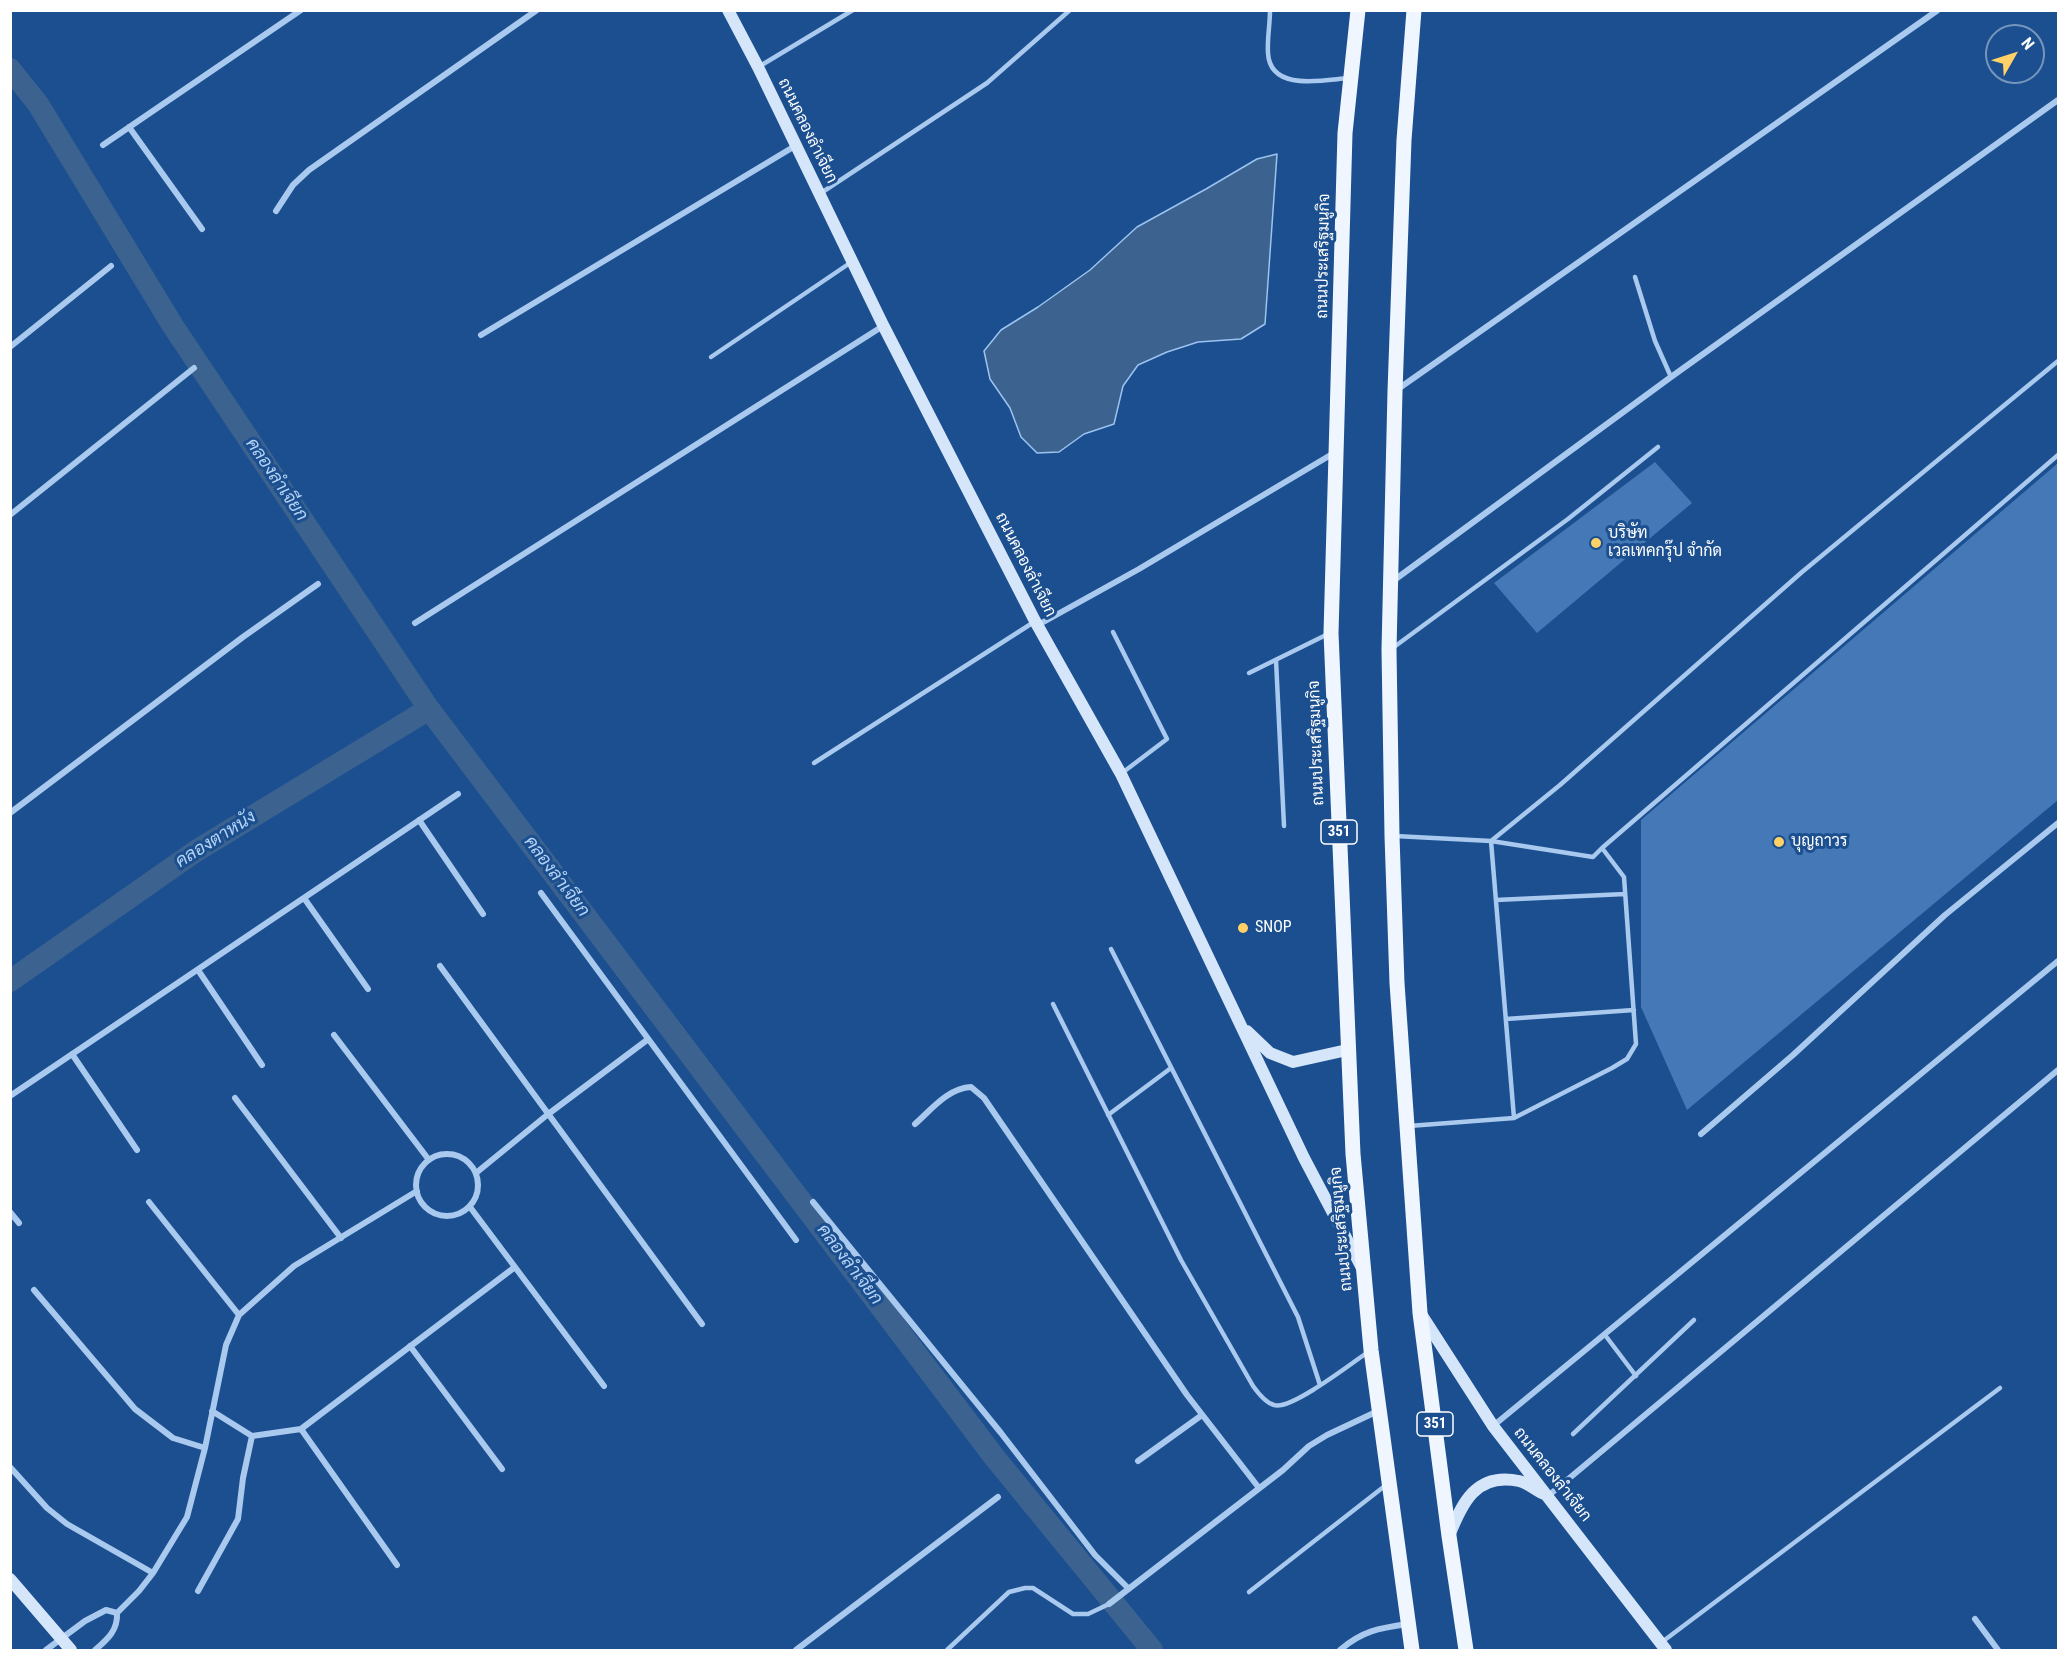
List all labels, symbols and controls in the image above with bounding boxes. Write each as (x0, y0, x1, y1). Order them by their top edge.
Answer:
north arrow (1985, 24, 2045, 84)
text: N (2017, 34, 2038, 53)
street label: ถนนคลองลำเจียก (773, 75, 841, 187)
street label: ถนนประเสริฐมนูกิจ (1313, 193, 1335, 319)
water label: คลองลำเจียก (240, 434, 312, 526)
street label: ถนนคลองลำเจียก (990, 510, 1060, 620)
place label: บริษัท เวลเทคกรุ๊ป จำกัด (1608, 524, 1722, 562)
marker: บริษัท เวลเทคกรุ๊ป จำกัด (1589, 536, 1603, 550)
street label: ถนนประเสริฐมนูกิจ (1305, 680, 1329, 806)
water label: คลองตาหนัง (172, 807, 260, 873)
road number: 351 (1321, 820, 1357, 844)
water label: คลองลำเจียก (519, 832, 593, 922)
place label: บุญถาวร (1791, 832, 1848, 852)
marker: บุญถาวร (1772, 835, 1786, 849)
place label: SNOP (1255, 918, 1292, 938)
marker: SNOP (1236, 921, 1250, 935)
street label: ถนนประเสริฐมนูกิจ (1327, 1166, 1357, 1292)
water label: คลองลำเจียก (812, 1220, 886, 1310)
road number: 351 (1417, 1412, 1453, 1436)
street label: ถนนคลองลำเจียก (1509, 1424, 1595, 1526)

